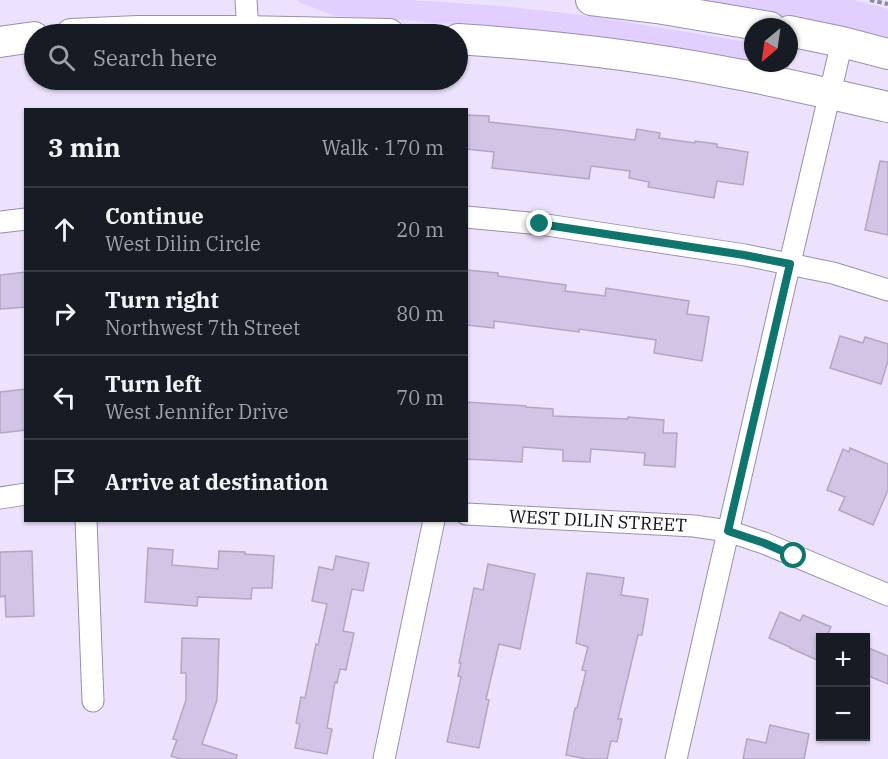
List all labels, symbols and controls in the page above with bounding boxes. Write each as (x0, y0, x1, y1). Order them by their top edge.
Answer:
north arrow (744, 18, 798, 72)
search box (24, 24, 468, 90)
icon: search (45, 41, 78, 74)
text: Search here (93, 43, 217, 72)
text: 3 min (48, 130, 121, 164)
text: Walk · 170 m (322, 134, 444, 161)
text: Continue (105, 201, 204, 230)
route end (526, 210, 552, 236)
icon: ahead (48, 213, 81, 246)
text: 20 m (396, 216, 444, 243)
text: West Dilin Circle (105, 230, 261, 257)
text: Turn right (105, 285, 219, 314)
icon: right (48, 297, 81, 330)
text: 80 m (396, 300, 444, 327)
text: Northwest 7th Street (105, 314, 300, 341)
text: Turn left (105, 369, 201, 398)
icon: left (48, 381, 81, 414)
text: 70 m (396, 384, 444, 411)
text: West Jennifer Drive (105, 398, 288, 425)
icon: arrive (48, 465, 81, 498)
text: Arrive at destination (105, 467, 328, 496)
street label: WEST DILIN STREET (508, 504, 688, 537)
route start (780, 542, 806, 568)
map controls (816, 633, 870, 741)
button: + (816, 633, 870, 687)
button: − (816, 687, 870, 741)

